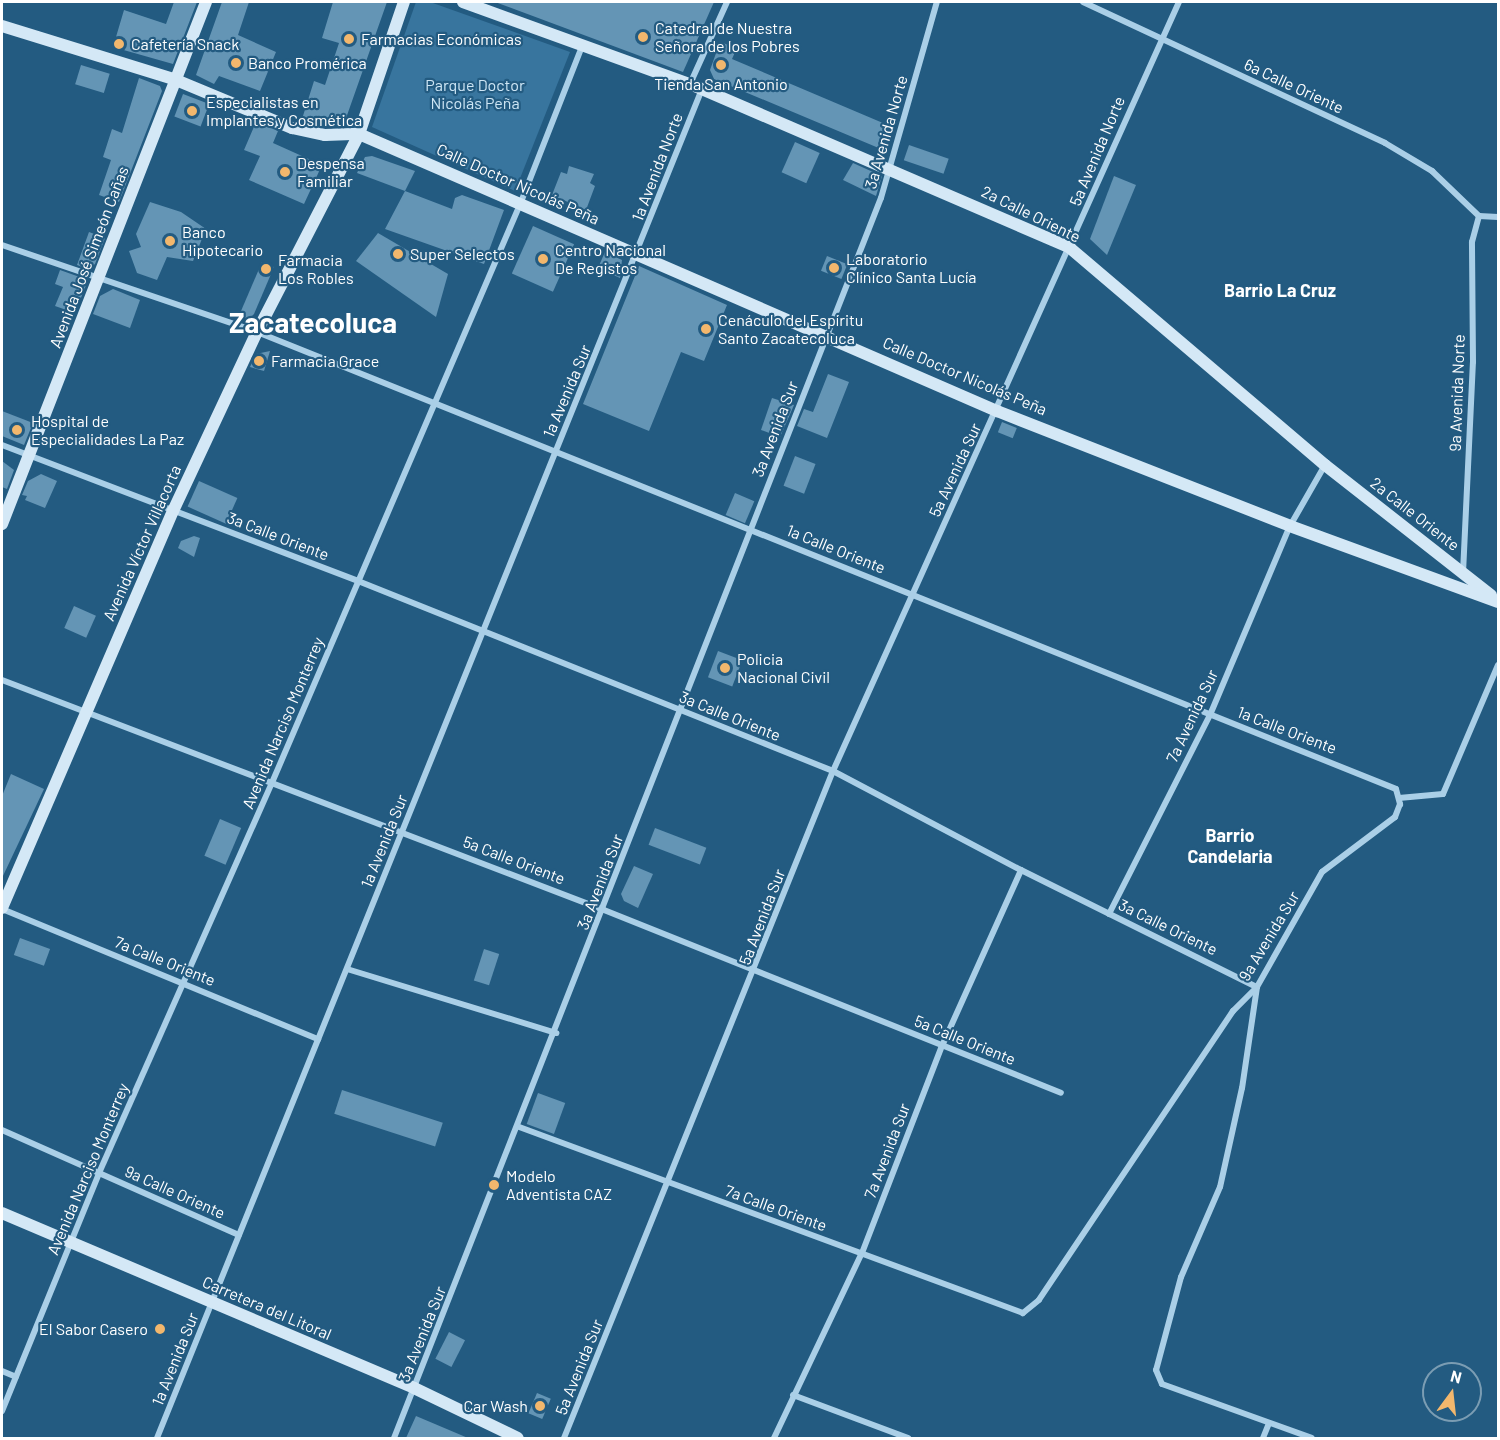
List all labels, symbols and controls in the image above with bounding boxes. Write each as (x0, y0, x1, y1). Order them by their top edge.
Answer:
place label: Catedral de Nuestra Señora de los Pobres (655, 18, 800, 56)
place label: Farmacias Económicas (361, 29, 522, 49)
marker: Catedral de Nuestra Señora de los Pobres (636, 30, 650, 44)
marker: Farmacias Económicas (342, 32, 356, 46)
place label: Cafetería Snack (131, 34, 239, 54)
marker: Cafetería Snack (112, 37, 126, 51)
place label: Banco Promérica (248, 53, 367, 73)
street label: 6a Calle Oriente (1241, 55, 1347, 117)
marker: Banco Promérica (229, 56, 243, 70)
marker: Tienda San Antonio (714, 58, 728, 72)
street label: 3a Avenida Norte (861, 73, 911, 191)
place label: Tienda San Antonio (654, 74, 788, 94)
park label: Parque Doctor Nicolás Peña (425, 75, 525, 113)
place label: Especialistas en Implantes y Cosmética (206, 92, 362, 130)
street label: 5a Avenida Norte (1065, 93, 1129, 209)
marker: Especialistas en Implantes y Cosmética (183, 102, 201, 120)
street label: 1a Avenida Norte (628, 110, 686, 224)
street label: Calle Doctor Nicolás Peña (434, 139, 602, 229)
place label: Despensa Familiar (297, 153, 365, 191)
street label: Avenida José Simeón Cañas (45, 163, 133, 351)
marker: Despensa Familiar (278, 165, 292, 179)
street label: 2a Calle Oriente (978, 182, 1084, 246)
place label: Banco Hipotecario (182, 222, 263, 260)
marker: Banco Hipotecario (163, 234, 177, 248)
place label: Centro Nacional De Registos (555, 240, 666, 278)
place label: Super Selectos (410, 244, 515, 264)
marker: Super Selectos (391, 247, 405, 261)
place label: Laboratorio Clínico Santa Lucía (846, 249, 977, 287)
place label: Farmacia Los Robles (278, 250, 354, 288)
marker: Centro Nacional De Registos (536, 252, 550, 266)
marker: Laboratorio Clínico Santa Lucía (827, 261, 841, 275)
marker: Farmacia Los Robles (259, 262, 273, 276)
district label: Barrio La Cruz (1224, 279, 1336, 301)
district label: Zacatecoluca (229, 305, 397, 339)
place label: Cenáculo del Espíritu Santo Zacatecoluca (718, 310, 863, 348)
marker: Cenáculo del Espíritu Santo Zacatecoluca (699, 322, 713, 336)
street label: Calle Doctor Nicolás Peña (880, 333, 1050, 419)
street label: 9a Avenida Norte (1445, 334, 1469, 452)
street label: 1a Avenida Sur (539, 342, 595, 440)
place label: Farmacia Grace (271, 351, 379, 371)
marker: Farmacia Grace (252, 354, 266, 368)
street label: 3a Avenida Sur (748, 378, 802, 480)
place label: Hospital de Especialidades La Paz (31, 411, 184, 449)
street label: 5a Avenida Sur (925, 420, 985, 520)
marker: Hospital de Especialidades La Paz (8, 421, 26, 439)
street label: Avenida Víctor Villacorta (99, 462, 185, 624)
street label: 2a Calle Oriente (1367, 473, 1463, 555)
street label: 3a Calle Oriente (224, 508, 332, 564)
street label: 1a Calle Oriente (784, 520, 888, 578)
street label: Avenida Narciso Monterrey (238, 634, 328, 812)
place label: Policia Nacional Civil (737, 649, 830, 687)
marker: Policia Nacional Civil (718, 661, 732, 675)
street label: 7a Avenida Sur (1162, 666, 1222, 766)
street label: 3a Calle Oriente (677, 687, 783, 745)
street label: 1a Calle Oriente (1235, 702, 1339, 758)
street label: 1a Avenida Sur (357, 792, 411, 890)
district label: Barrio Candelaria (1187, 825, 1273, 868)
street label: 3a Avenida Sur (573, 831, 627, 933)
street label: 5a Calle Oriente (460, 832, 568, 888)
street label: 5a Avenida Sur (735, 866, 789, 968)
street label: 9a Avenida Sur (1235, 888, 1303, 984)
street label: 3a Calle Oriente (1115, 895, 1221, 959)
street label: 7a Calle Oriente (112, 932, 218, 990)
street label: 5a Calle Oriente (912, 1011, 1018, 1069)
street label: Avenida Narciso Monterrey (43, 1080, 133, 1258)
street label: 7a Avenida Sur (860, 1101, 914, 1201)
street label: 9a Calle Oriente (122, 1161, 228, 1223)
place label: Modelo Adventista CAZ (506, 1166, 612, 1204)
marker: Modelo Adventista CAZ (487, 1178, 501, 1192)
street label: 7a Calle Oriente (722, 1181, 830, 1235)
street label: Carretera del Litoral (200, 1272, 334, 1344)
street label: 3a Avenida Sur (394, 1283, 450, 1385)
street label: 1a Avenida Sur (148, 1310, 202, 1408)
street label: 5a Avenida Sur (551, 1316, 607, 1418)
place label: El Sabor Casero (39, 1319, 148, 1339)
marker: El Sabor Casero (153, 1322, 167, 1336)
north arrow (1422, 1362, 1482, 1422)
text: N (1449, 1366, 1464, 1387)
place label: Car Wash (463, 1396, 528, 1416)
marker: Car Wash (533, 1399, 547, 1413)

